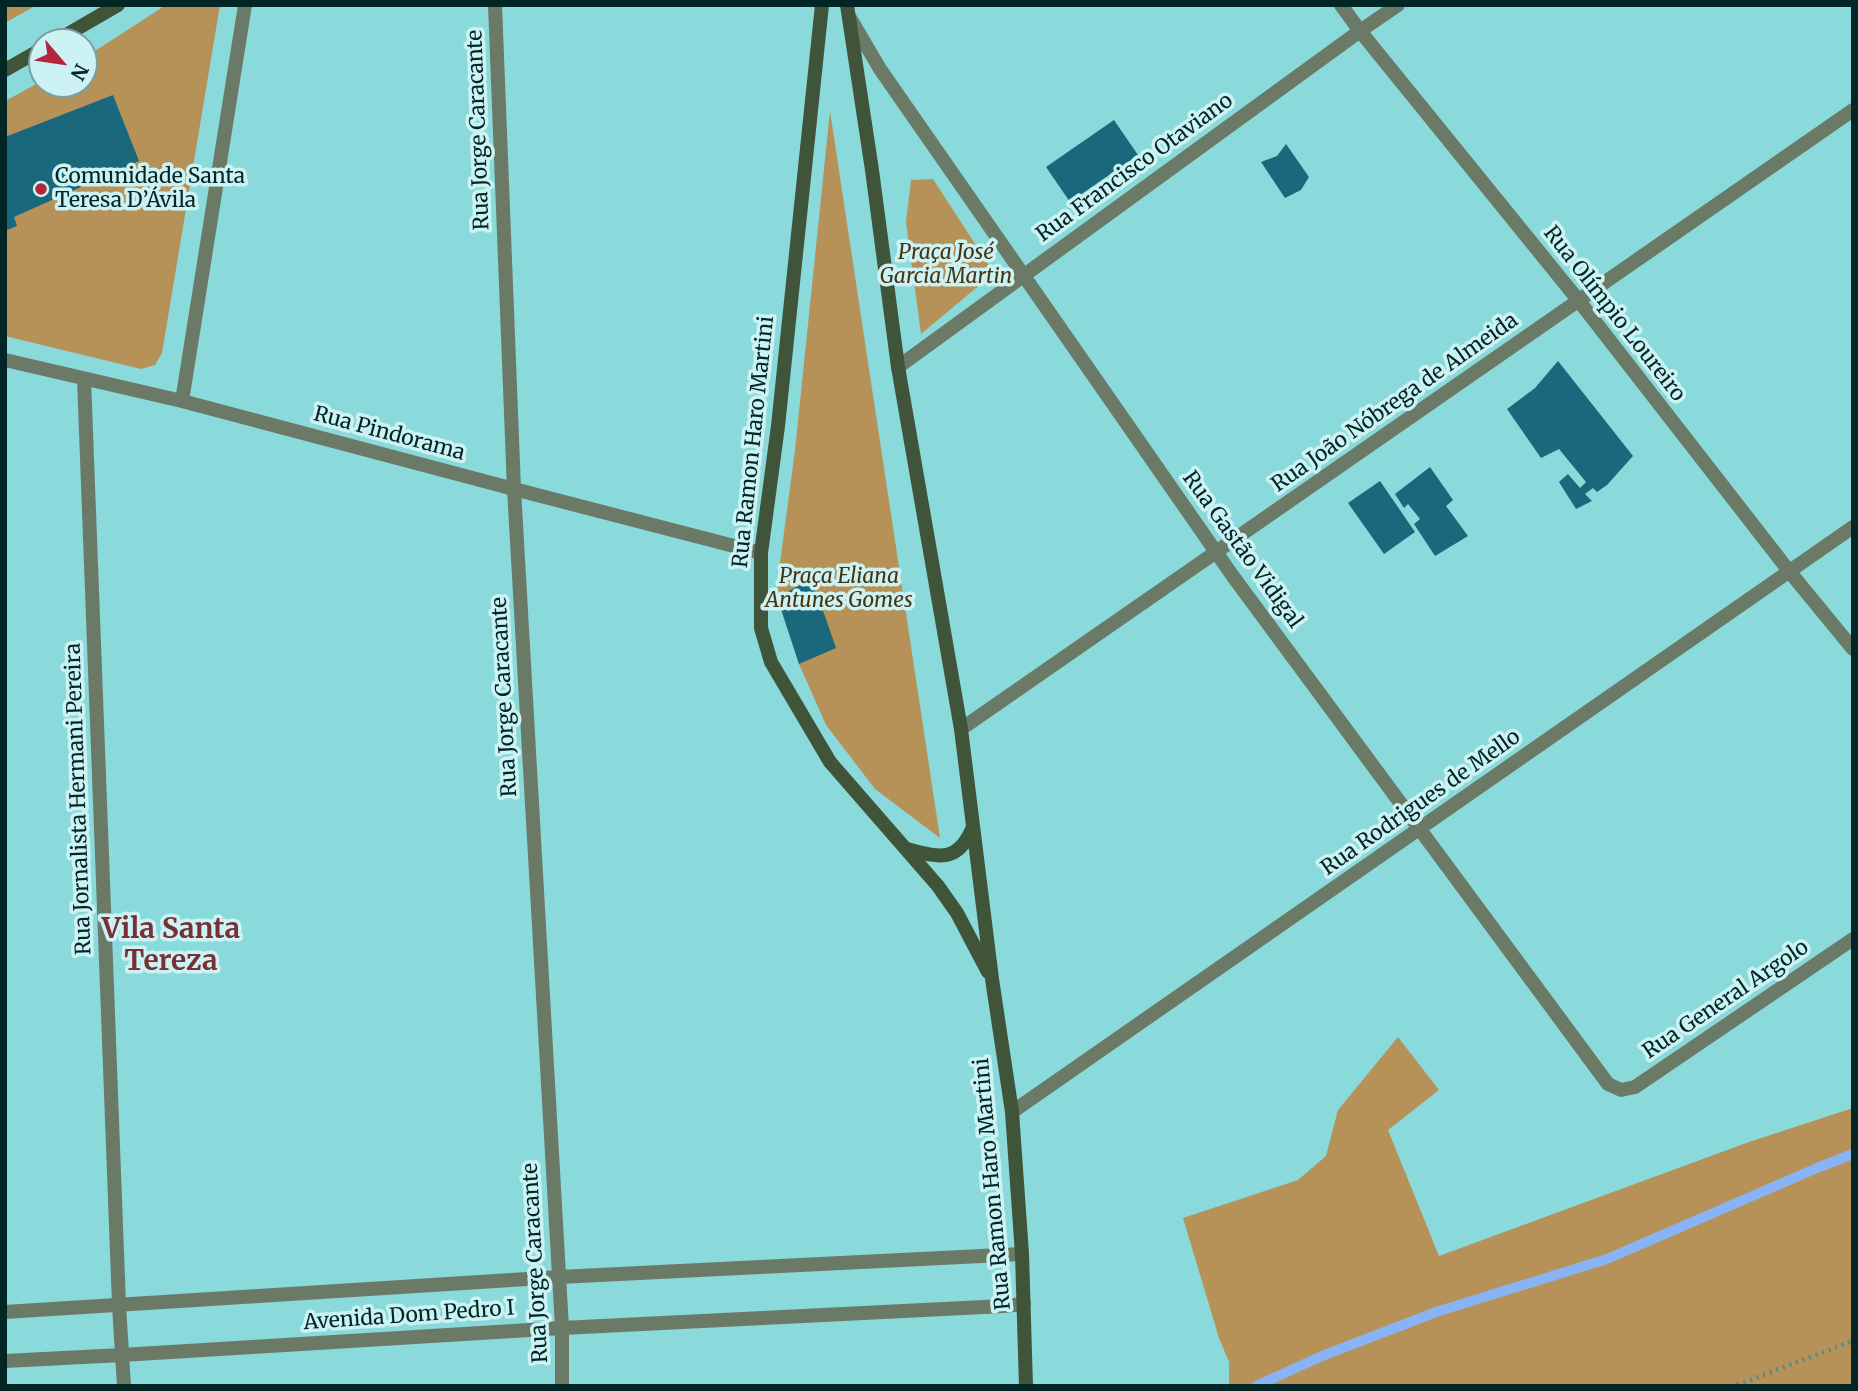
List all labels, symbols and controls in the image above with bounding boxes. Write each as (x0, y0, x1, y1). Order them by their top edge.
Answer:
north arrow (28, 28, 98, 98)
street label: Rua Jorge Caracante (463, 29, 495, 231)
text: N (65, 60, 94, 85)
street label: Rua Francisco Otaviano (1032, 88, 1238, 248)
place label: Comunidade Santa Teresa D’Ávila (55, 164, 245, 214)
marker: Comunidade Santa Teresa D’Ávila (33, 181, 49, 197)
street label: Rua Olímpio Loureiro (1538, 221, 1690, 407)
park label: Praça José Garcia Martin (880, 240, 1012, 290)
street label: Rua João Nóbrega de Almeida (1267, 308, 1523, 498)
street label: Rua Ramon Haro Martini (728, 315, 780, 569)
street label: Rua Pindorama (311, 402, 467, 466)
street label: Rua Gastão Vidigal (1177, 467, 1307, 633)
park label: Praça Eliana Antunes Gomes (765, 564, 913, 614)
street label: Rua Jorge Caracante (487, 596, 523, 798)
street label: Rua Jornalista Hermani Pereira (61, 643, 97, 955)
street label: Rua Rodrigues de Mello (1317, 725, 1525, 881)
district label: Vila Santa Tereza (102, 913, 240, 979)
street label: Rua General Argolo (1638, 935, 1814, 1065)
street label: Rua Ramon Haro Martini (969, 1057, 1017, 1311)
street label: Rua Jorge Caracante (518, 1162, 554, 1364)
street label: Avenida Dom Pedro I (303, 1296, 515, 1336)

